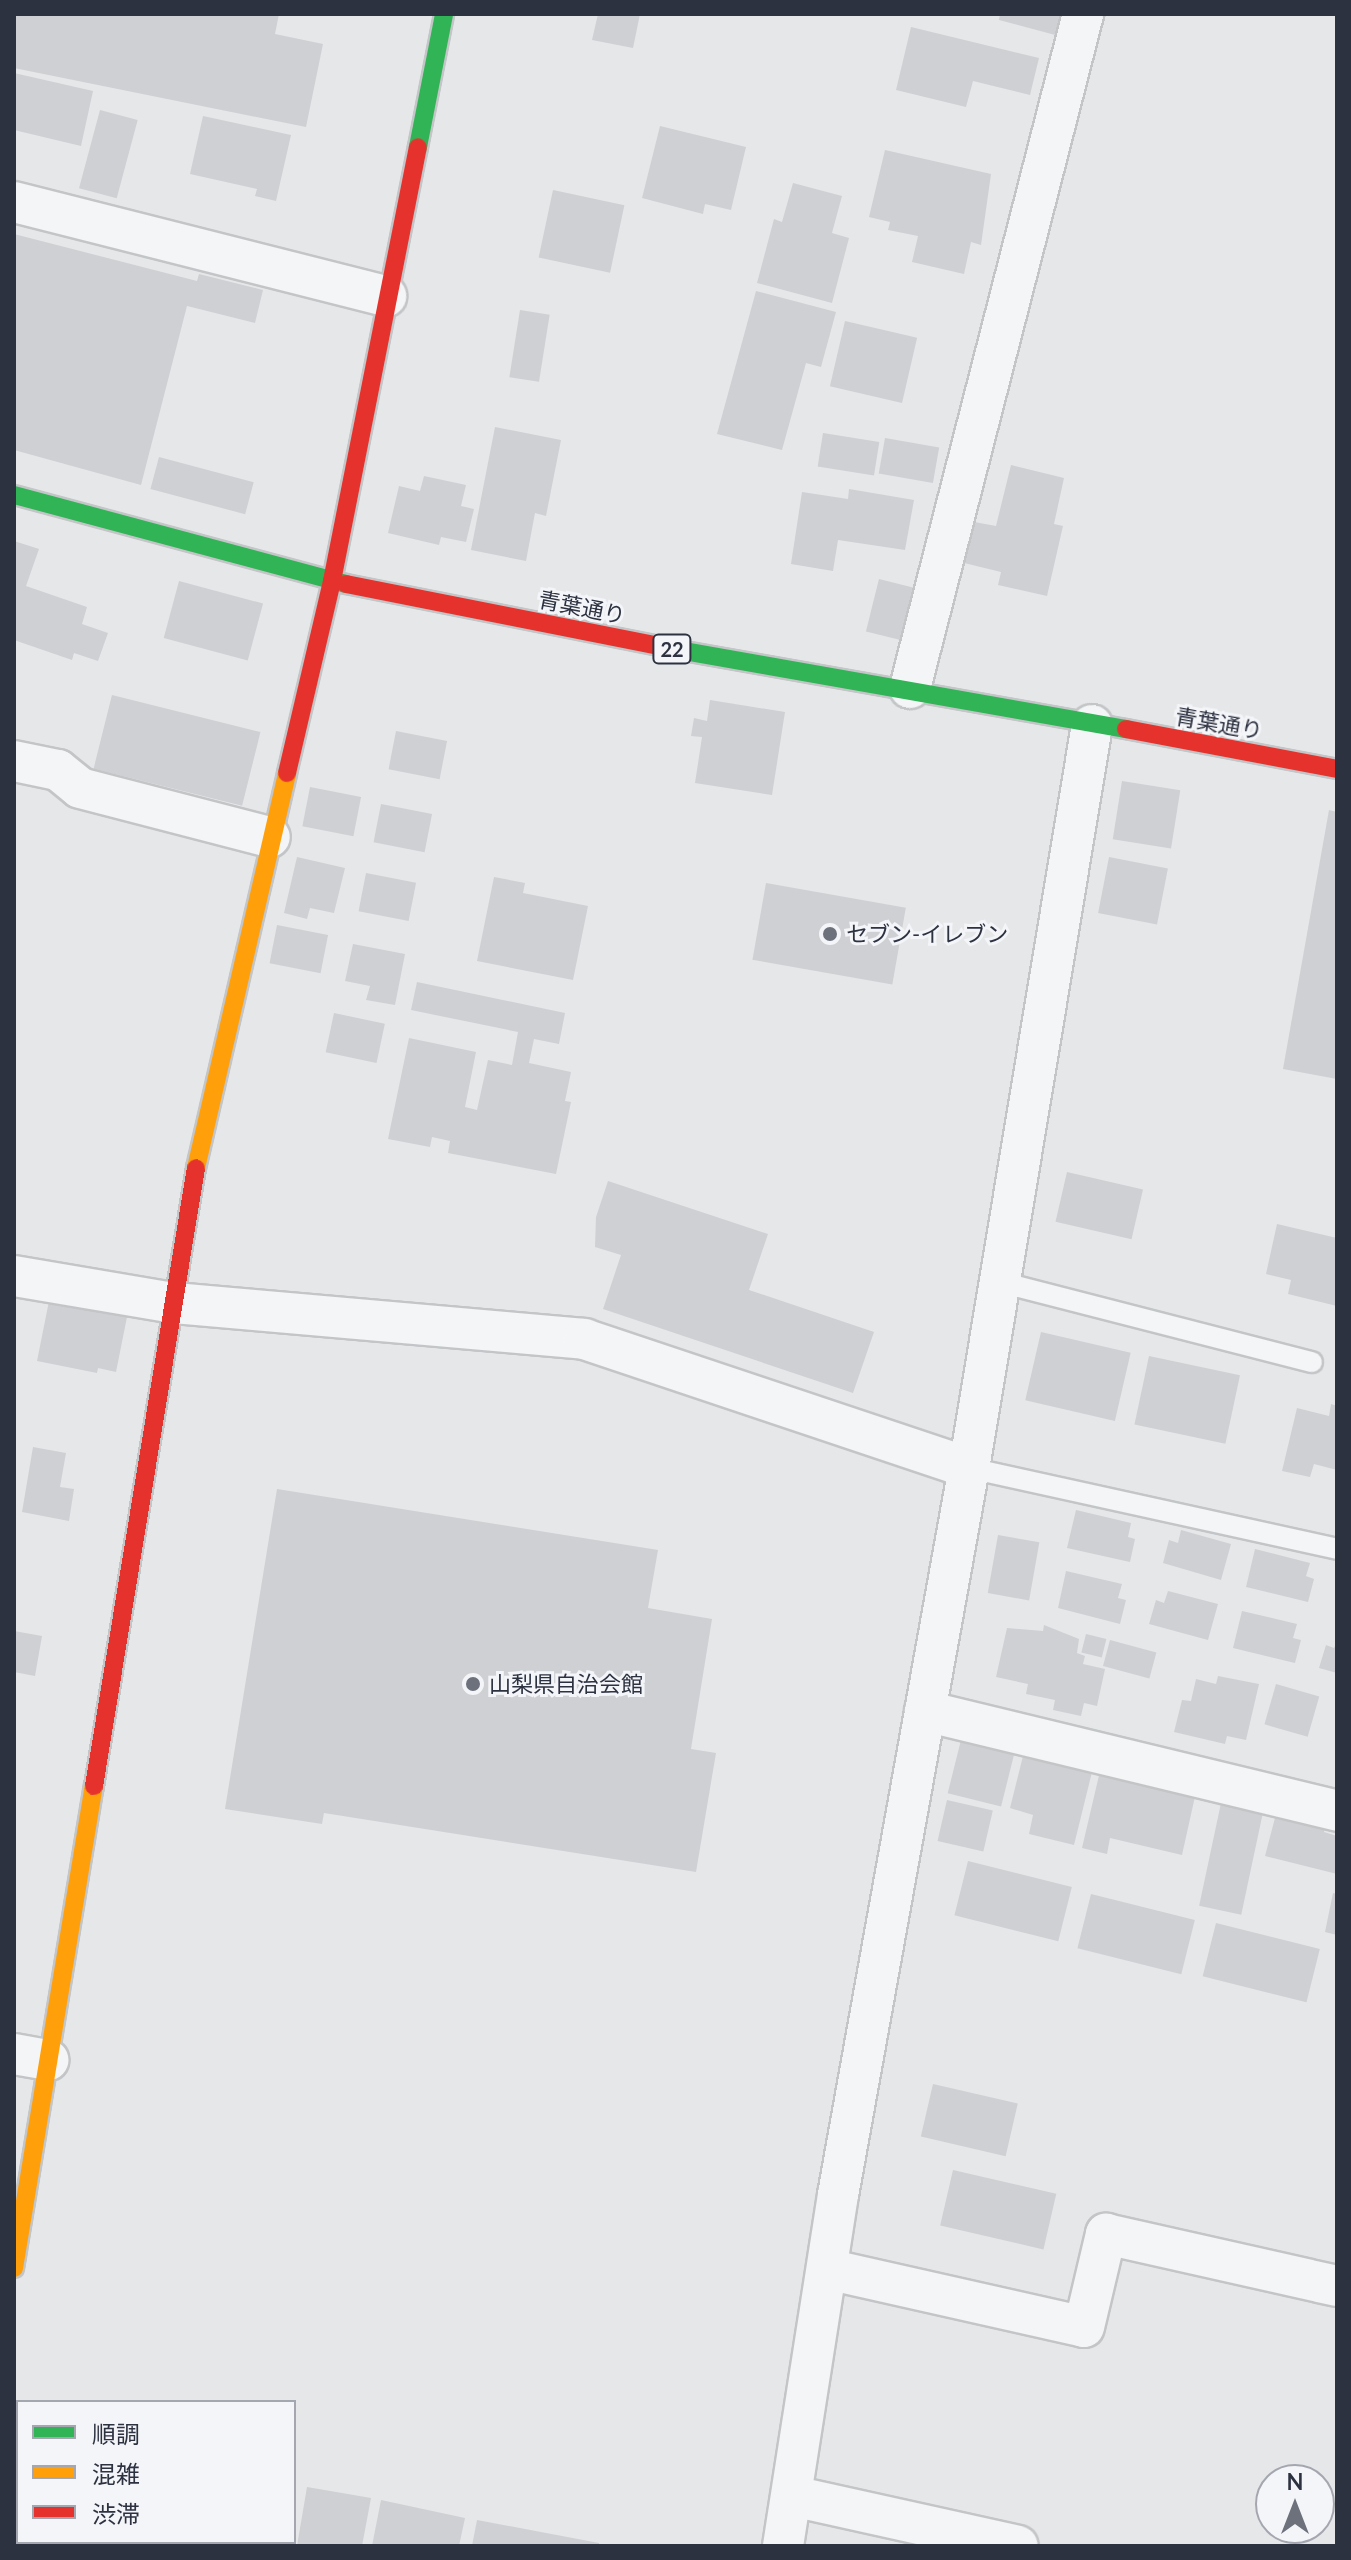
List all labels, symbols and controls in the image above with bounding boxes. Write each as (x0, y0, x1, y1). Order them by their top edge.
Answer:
street label: 青葉通り (536, 586, 628, 628)
road number: 22 (652, 633, 692, 665)
street label: 青葉通り (1173, 702, 1265, 744)
place label: セブン-イレブン (846, 921, 1008, 947)
marker: セブン-イレブン (821, 925, 839, 943)
place label: 山梨県自治会館 (489, 1671, 643, 1697)
marker: 山梨県自治会館 (464, 1675, 482, 1693)
legend (16, 2400, 296, 2544)
text: 順調 (92, 2419, 140, 2448)
text: 混雑 (92, 2459, 140, 2488)
north arrow (1255, 2464, 1335, 2544)
text: N (1287, 2468, 1303, 2495)
text: 渋滞 (92, 2499, 140, 2528)

